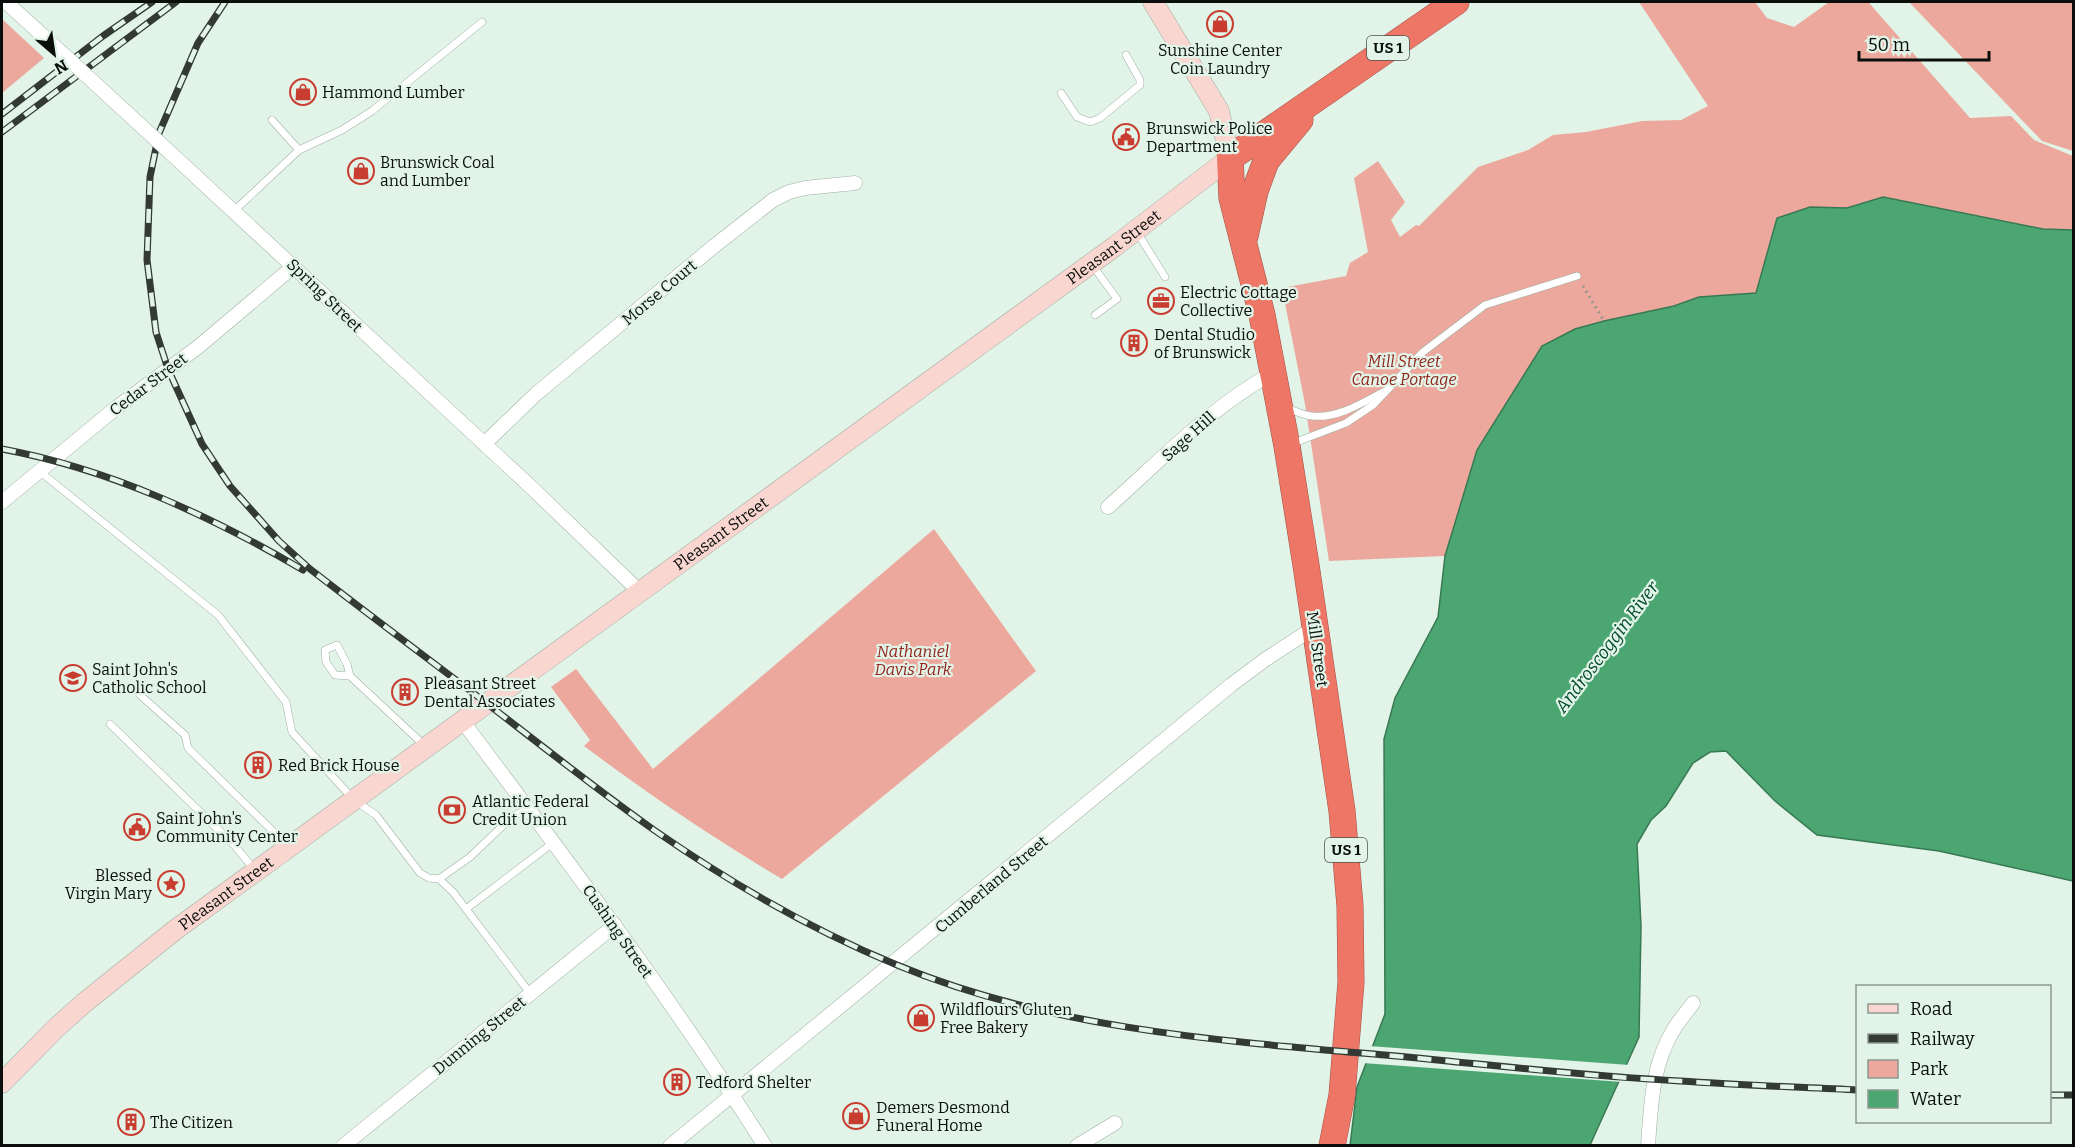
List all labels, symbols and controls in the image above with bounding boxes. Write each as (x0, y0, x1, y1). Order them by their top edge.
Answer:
shop icon: Sunshine Center Coin Laundry (1205, 9, 1235, 39)
north arrow (24, 24, 84, 84)
scale bar (1859, 24, 1990, 62)
text: 50 m (1868, 34, 1910, 56)
road number: US 1 (1367, 36, 1409, 60)
place label: Sunshine Center Coin Laundry (1158, 41, 1282, 78)
text: N (51, 55, 71, 78)
shop icon: Hammond Lumber (288, 77, 318, 107)
place label: Hammond Lumber (322, 83, 465, 102)
place label: Brunswick Police Department (1146, 119, 1273, 156)
public building icon: Brunswick Police Department (1111, 122, 1141, 152)
place label: Brunswick Coal and Lumber (380, 153, 495, 190)
shop icon: Brunswick Coal and Lumber (346, 156, 376, 186)
street label: Pleasant Street (1063, 206, 1164, 288)
street label: Spring Street (283, 255, 367, 336)
street label: Morse Court (618, 256, 701, 329)
place label: Electric Cottage Collective (1180, 283, 1297, 320)
office icon: Electric Cottage Collective (1146, 286, 1176, 316)
place label: Dental Studio of Brunswick (1154, 325, 1255, 362)
building icon: Dental Studio of Brunswick (1119, 328, 1149, 358)
street label: Cedar Street (106, 349, 191, 420)
park label: Mill Street Canoe Portage (1352, 352, 1456, 389)
street label: Sage Hill (1158, 407, 1219, 465)
street label: Pleasant Street (670, 493, 772, 574)
water label: Androscoggin River (1550, 577, 1664, 718)
street label: Mill Street (1303, 610, 1332, 689)
park label: Nathaniel Davis Park (875, 642, 952, 679)
place label: Saint John's Catholic School (92, 660, 207, 697)
school or university icon: Saint John's Catholic School (58, 663, 88, 693)
place label: Pleasant Street Dental Associates (424, 674, 555, 711)
building icon: Pleasant Street Dental Associates (390, 677, 420, 707)
building icon: Red Brick House (243, 750, 273, 780)
place label: Red Brick House (278, 756, 399, 775)
place label: Atlantic Federal Credit Union (472, 792, 589, 829)
bank icon: Atlantic Federal Credit Union (437, 795, 467, 825)
place label: Saint John's Community Center (156, 809, 298, 846)
public building icon: Saint John's Community Center (122, 812, 152, 842)
street label: Cumberland Street (931, 832, 1052, 937)
road number: US 1 (1325, 838, 1367, 862)
street label: Pleasant Street (175, 853, 277, 934)
place label: Blessed Virgin Mary (65, 866, 153, 903)
place icon: Blessed Virgin Mary (156, 869, 186, 899)
street label: Cushing Street (578, 881, 657, 982)
legend (1856, 985, 2051, 1123)
street label: Dunning Street (429, 992, 530, 1079)
text: Road (1910, 998, 1953, 1020)
place label: Wildflours Gluten Free Bakery (940, 1000, 1072, 1037)
shop icon: Wildflours Gluten Free Bakery (906, 1003, 936, 1033)
text: Railway (1910, 1028, 1975, 1050)
text: Park (1910, 1058, 1949, 1080)
building icon: Tedford Shelter (662, 1067, 692, 1097)
place label: Tedford Shelter (696, 1073, 811, 1092)
text: Water (1910, 1088, 1961, 1110)
place label: Demers Desmond Funeral Home (876, 1098, 1010, 1135)
shop icon: Demers Desmond Funeral Home (841, 1101, 871, 1131)
building icon: The Citizen (116, 1107, 146, 1137)
place label: The Citizen (150, 1113, 233, 1132)

